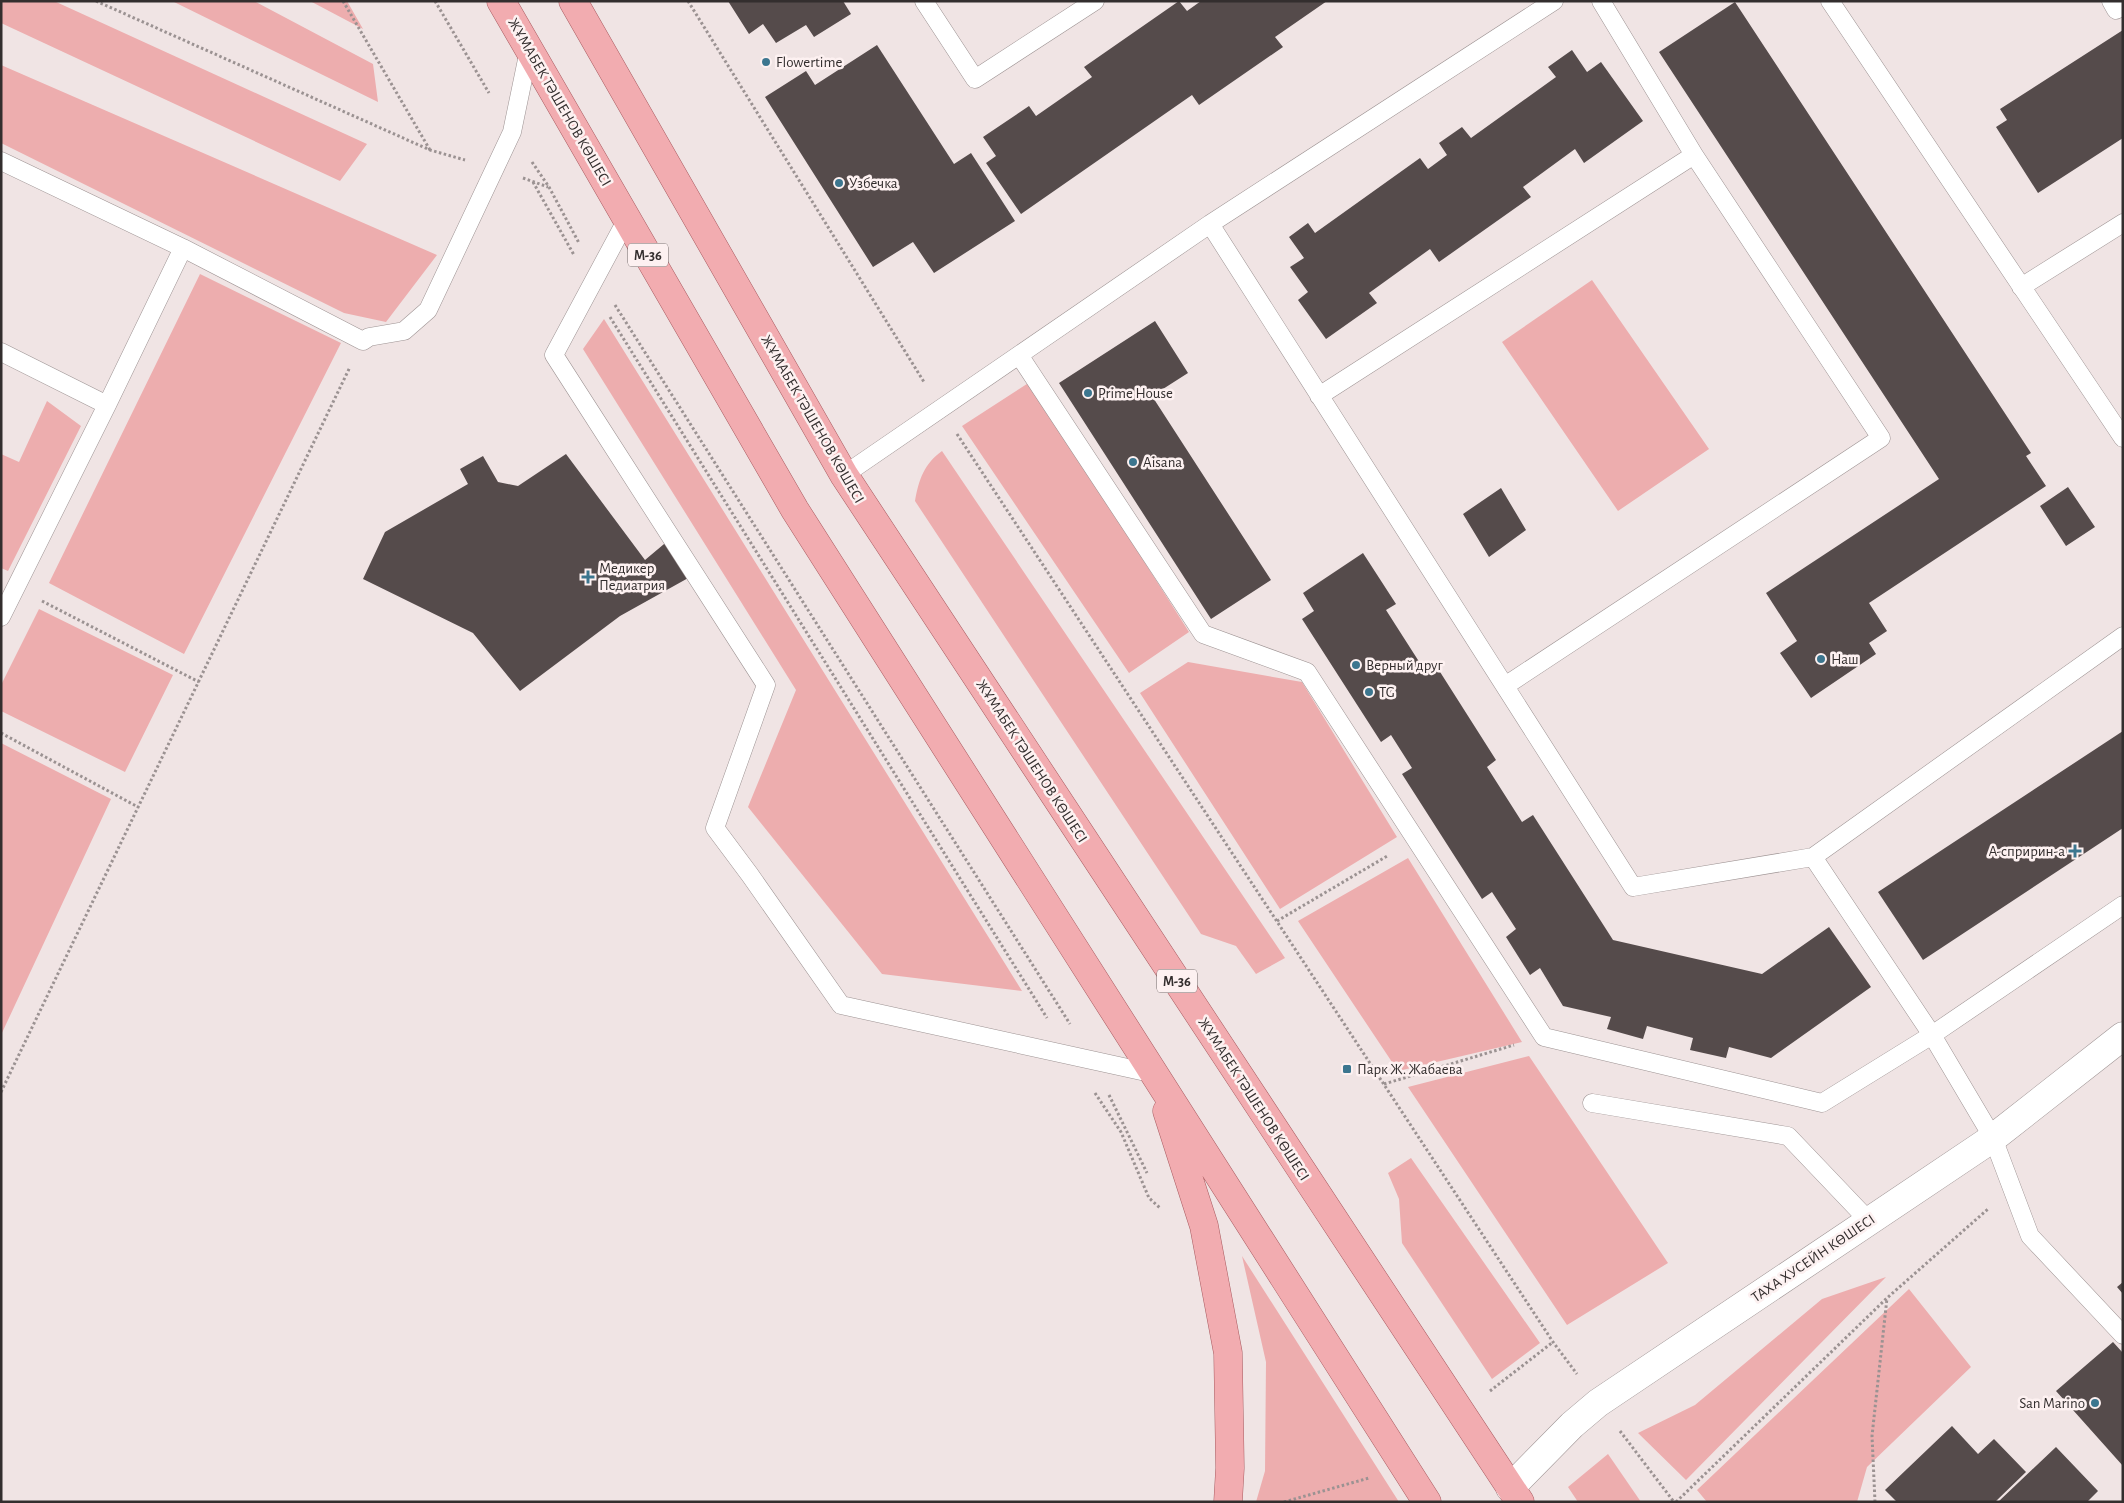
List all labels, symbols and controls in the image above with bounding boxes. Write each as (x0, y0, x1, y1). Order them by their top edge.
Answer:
street label: ЖҰМАБЕК ТӘШЕНОВ КӨШЕСІ (505, 16, 614, 189)
place label: Flowertime (776, 55, 842, 70)
marker: Flowertime (760, 56, 772, 68)
place label: Узбечка (849, 176, 898, 191)
marker: Узбечка (833, 177, 845, 189)
road number: M-36 (628, 244, 668, 266)
street label: ЖҰМАБЕК ТӘШЕНОВ КӨШЕСІ (758, 333, 867, 506)
place label: Prime House (1098, 386, 1173, 401)
marker: Prime House (1082, 387, 1094, 399)
place label: Aisana (1143, 455, 1182, 470)
marker: Aisana (1127, 456, 1139, 468)
place label: Медикер Педиатрия (599, 561, 665, 593)
marker: Медикер Педиатрия (581, 570, 595, 584)
place label: Наш (1831, 652, 1859, 667)
marker: Наш (1815, 653, 1827, 665)
place label: Верный друг (1366, 658, 1443, 673)
marker: Верный друг (1350, 659, 1362, 671)
street label: ЖҰМАБЕК ТӘШЕНОВ КӨШЕСІ (973, 677, 1090, 846)
place label: TG (1379, 685, 1395, 700)
marker: TG (1363, 686, 1375, 698)
place label: А-спририн-а (1988, 844, 2065, 859)
marker: А-спририн-а (2069, 845, 2081, 857)
road number: M-36 (1157, 969, 1197, 992)
street label: ЖҰМАБЕК ТӘШЕНОВ КӨШЕСІ (1195, 1015, 1312, 1184)
place label: Парк Ж. Жабаева (1357, 1062, 1463, 1077)
marker: Парк Ж. Жабаева (1341, 1063, 1353, 1075)
street label: ТАХА ХУСЕЙН КӨШЕСІ (1749, 1212, 1878, 1305)
place label: San Marino (2019, 1396, 2085, 1411)
marker: San Marino (2089, 1397, 2101, 1409)

